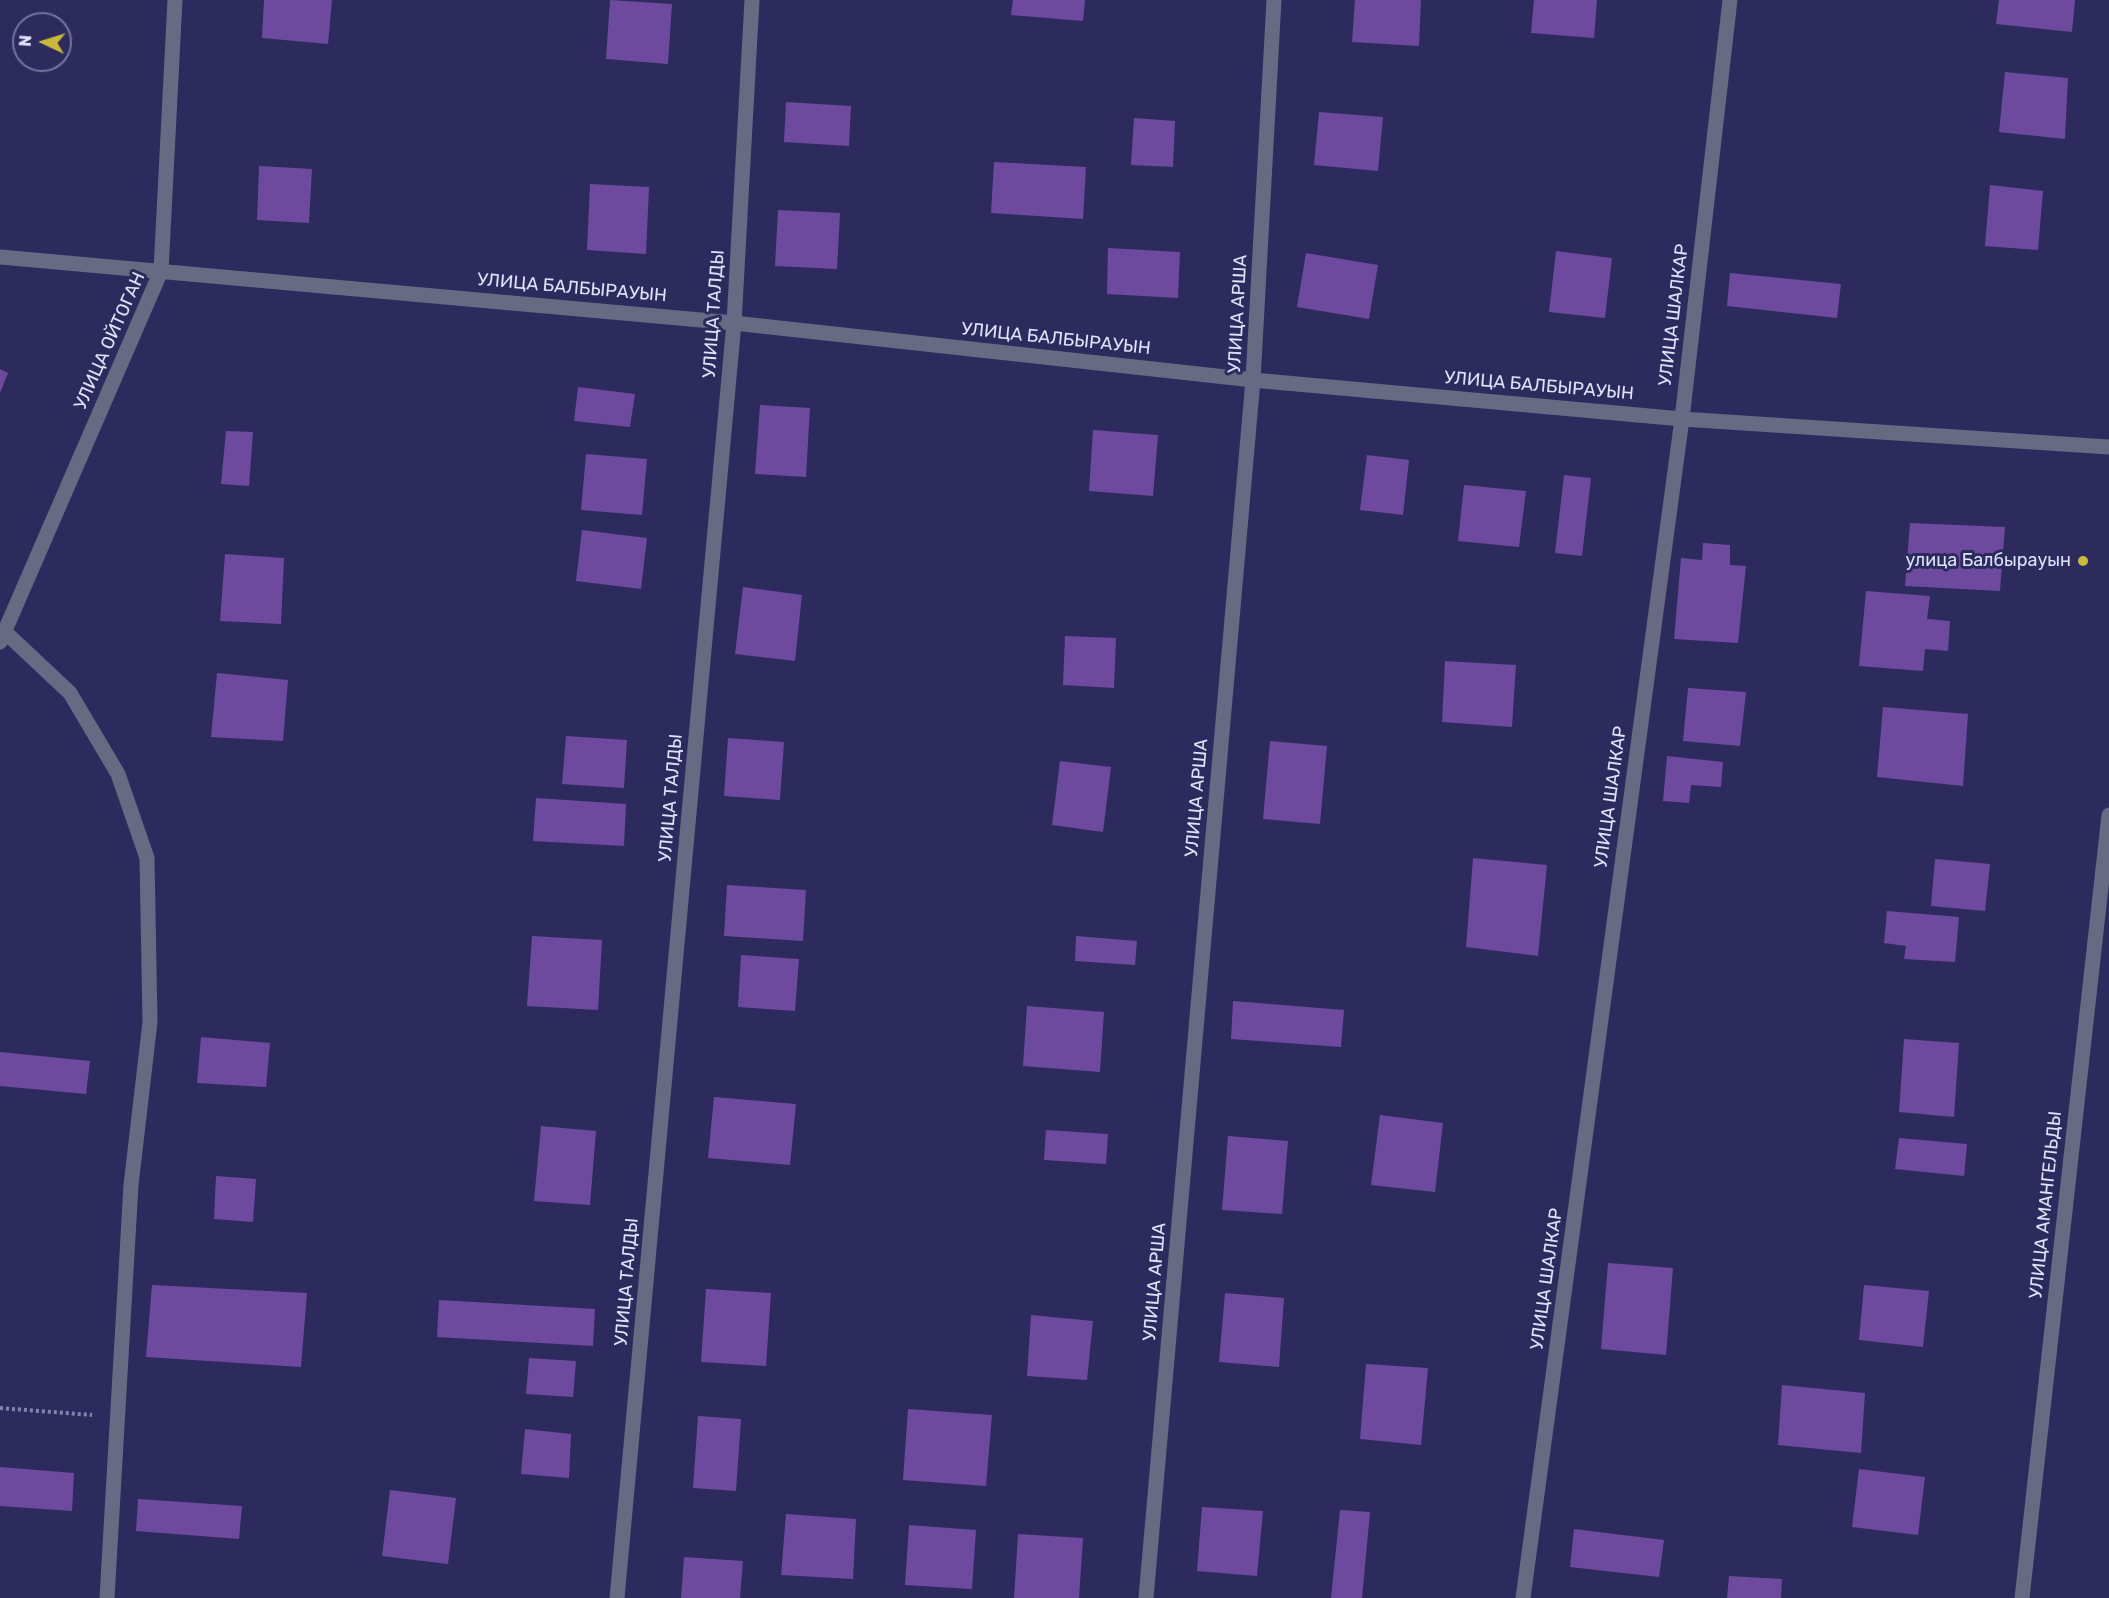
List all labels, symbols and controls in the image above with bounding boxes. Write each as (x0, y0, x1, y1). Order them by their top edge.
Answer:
north arrow (12, 12, 72, 72)
text: N (16, 34, 35, 47)
street label: УЛИЦА ШАЛКАР (1655, 243, 1693, 387)
street label: УЛИЦА ТАЛДЫ (699, 249, 729, 379)
street label: УЛИЦА АРША (1224, 254, 1252, 374)
street label: УЛИЦА ОЙТОГАН (70, 269, 150, 413)
street label: УЛИЦА БАЛБЫРАУЫН (476, 269, 668, 307)
street label: УЛИЦА БАЛБЫРАУЫН (960, 318, 1152, 360)
street label: УЛИЦА БАЛБЫРАУЫН (1443, 367, 1635, 405)
place label: улица Балбырауын (1905, 550, 2071, 572)
marker: улица Балбырауын (2076, 554, 2090, 568)
street label: УЛИЦА ШАЛКАР (1590, 725, 1632, 869)
street label: УЛИЦА ТАЛДЫ (655, 733, 687, 863)
street label: УЛИЦА АРША (1181, 738, 1213, 858)
street label: УЛИЦА АМАНГЕЛЬДЫ (2025, 1110, 2067, 1300)
street label: УЛИЦА ШАЛКАР (1526, 1207, 1568, 1351)
street label: УЛИЦА ТАЛДЫ (611, 1217, 643, 1347)
street label: УЛИЦА АРША (1139, 1222, 1171, 1342)

